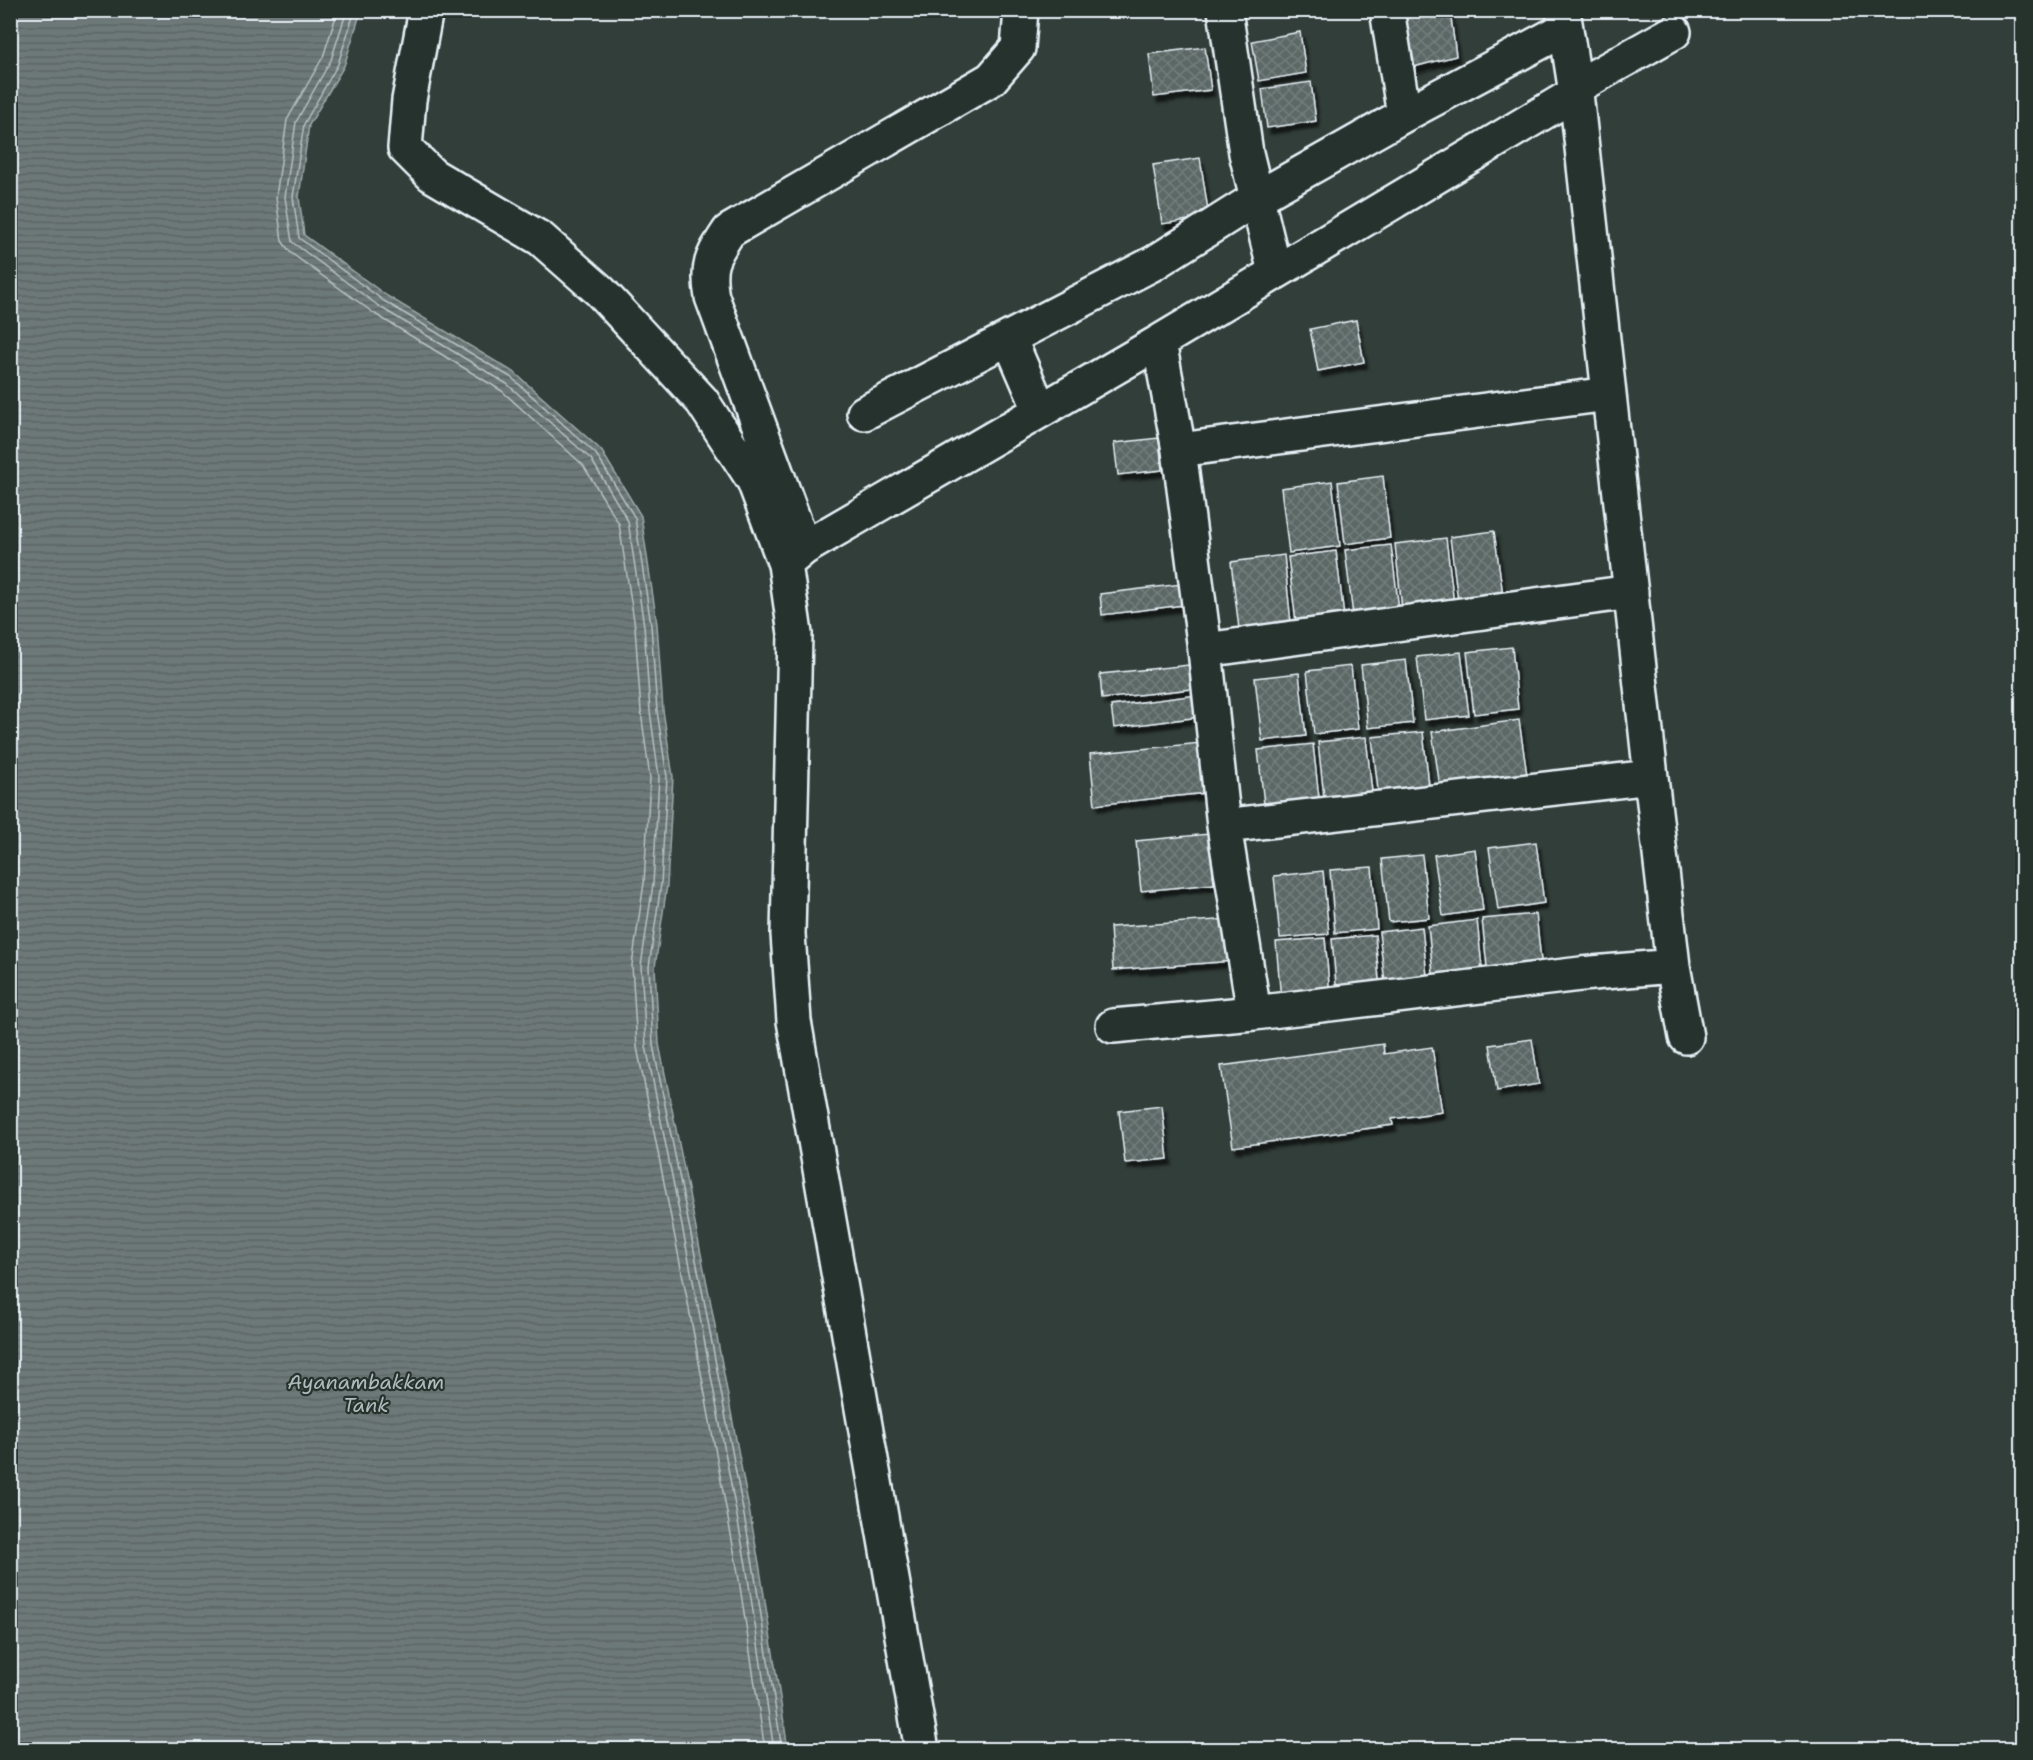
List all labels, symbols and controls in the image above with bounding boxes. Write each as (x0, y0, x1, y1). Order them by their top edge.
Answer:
water label: Ayanambakkam Tank (288, 1369, 444, 1418)

